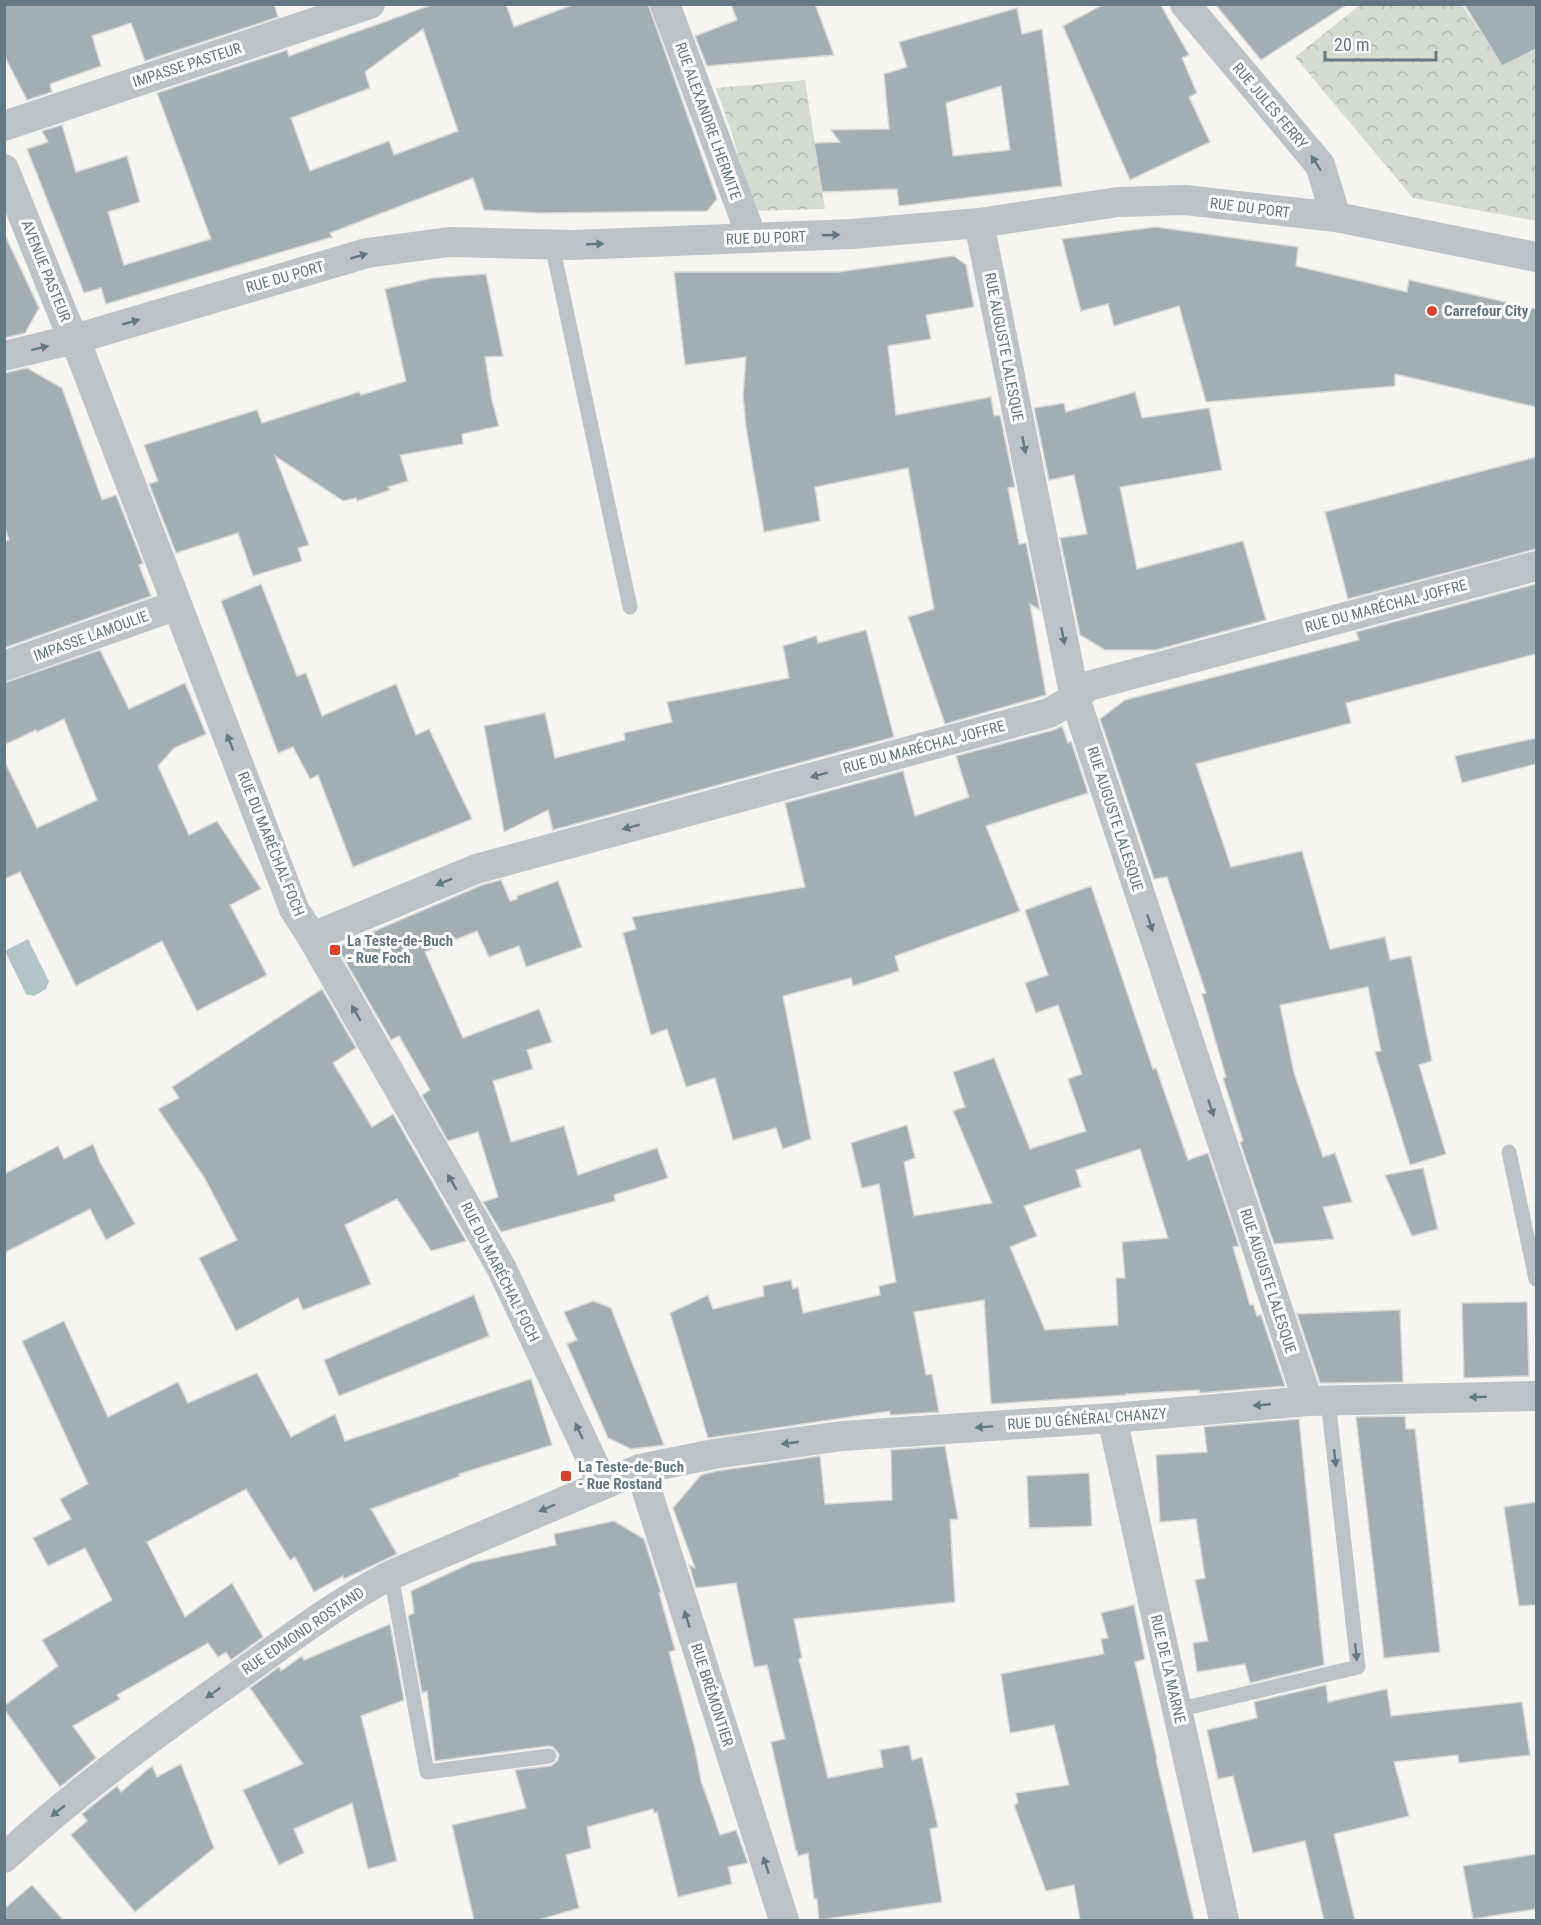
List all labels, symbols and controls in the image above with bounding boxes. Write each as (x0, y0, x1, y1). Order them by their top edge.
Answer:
scale bar (1325, 24, 1436, 62)
text: 20 m (1334, 34, 1369, 55)
street label: IMPASSE PASTEUR (131, 39, 243, 91)
street label: RUE ALEXANDRE LHERMITE (671, 40, 745, 202)
street label: RUE JULES FERRY (1229, 59, 1311, 153)
one-way arrow (1310, 155, 1322, 171)
street label: RUE DU PORT (1209, 194, 1291, 222)
street label: AVENUE PASTEUR (17, 218, 75, 324)
street label: RUE DU PORT (726, 228, 807, 248)
one-way arrow (822, 230, 841, 240)
one-way arrow (585, 240, 604, 249)
one-way arrow (350, 251, 368, 260)
street label: RUE DU PORT (244, 257, 326, 297)
street label: RUE AUGUSTE LALESQUE (981, 271, 1027, 423)
place label: Carrefour City (1444, 302, 1529, 320)
marker: Carrefour City (1425, 304, 1439, 318)
one-way arrow (122, 317, 140, 326)
one-way arrow (31, 342, 49, 352)
one-way arrow (1020, 436, 1029, 455)
street label: RUE DU MARÉCHAL JOFFRE (1303, 576, 1469, 636)
street label: IMPASSE LAMOULIE (31, 607, 151, 665)
one-way arrow (1059, 627, 1068, 646)
street label: RUE DU MARÉCHAL JOFFRE (841, 717, 1007, 777)
one-way arrow (224, 733, 234, 751)
street label: RUE AUGUSTE LALESQUE (1083, 744, 1147, 894)
street label: RUE DU MARÉCHAL FOCH (234, 769, 308, 919)
one-way arrow (810, 771, 828, 781)
one-way arrow (622, 822, 640, 832)
one-way arrow (435, 878, 453, 887)
one-way arrow (1146, 914, 1155, 932)
place label: La Teste-de-Buch - Rue Foch (347, 932, 453, 967)
marker: La Teste-de-Buch - Rue Foch (328, 943, 342, 957)
one-way arrow (351, 1004, 361, 1021)
one-way arrow (1207, 1099, 1216, 1117)
one-way arrow (447, 1174, 458, 1190)
street label: RUE DU MARÉCHAL FOCH (457, 1199, 543, 1345)
street label: RUE AUGUSTE LALESQUE (1236, 1206, 1300, 1356)
one-way arrow (1469, 1393, 1488, 1402)
one-way arrow (1253, 1400, 1272, 1410)
street label: RUE DU GÉNÉRAL CHANZY (1007, 1404, 1167, 1434)
one-way arrow (574, 1422, 583, 1439)
one-way arrow (975, 1422, 994, 1431)
one-way arrow (780, 1439, 799, 1448)
one-way arrow (1330, 1449, 1339, 1468)
place label: La Teste-de-Buch - Rue Rostand (578, 1458, 684, 1493)
marker: La Teste-de-Buch - Rue Rostand (559, 1469, 573, 1483)
one-way arrow (538, 1503, 556, 1513)
street label: RUE EDMOND ROSTAND (239, 1583, 367, 1679)
one-way arrow (682, 1610, 692, 1628)
street label: RUE DE LA MARNE (1147, 1613, 1189, 1725)
street label: RUE BRÉMONTIER (687, 1641, 737, 1749)
one-way arrow (1351, 1643, 1361, 1662)
one-way arrow (206, 1687, 222, 1699)
one-way arrow (50, 1805, 66, 1818)
one-way arrow (761, 1856, 770, 1874)

